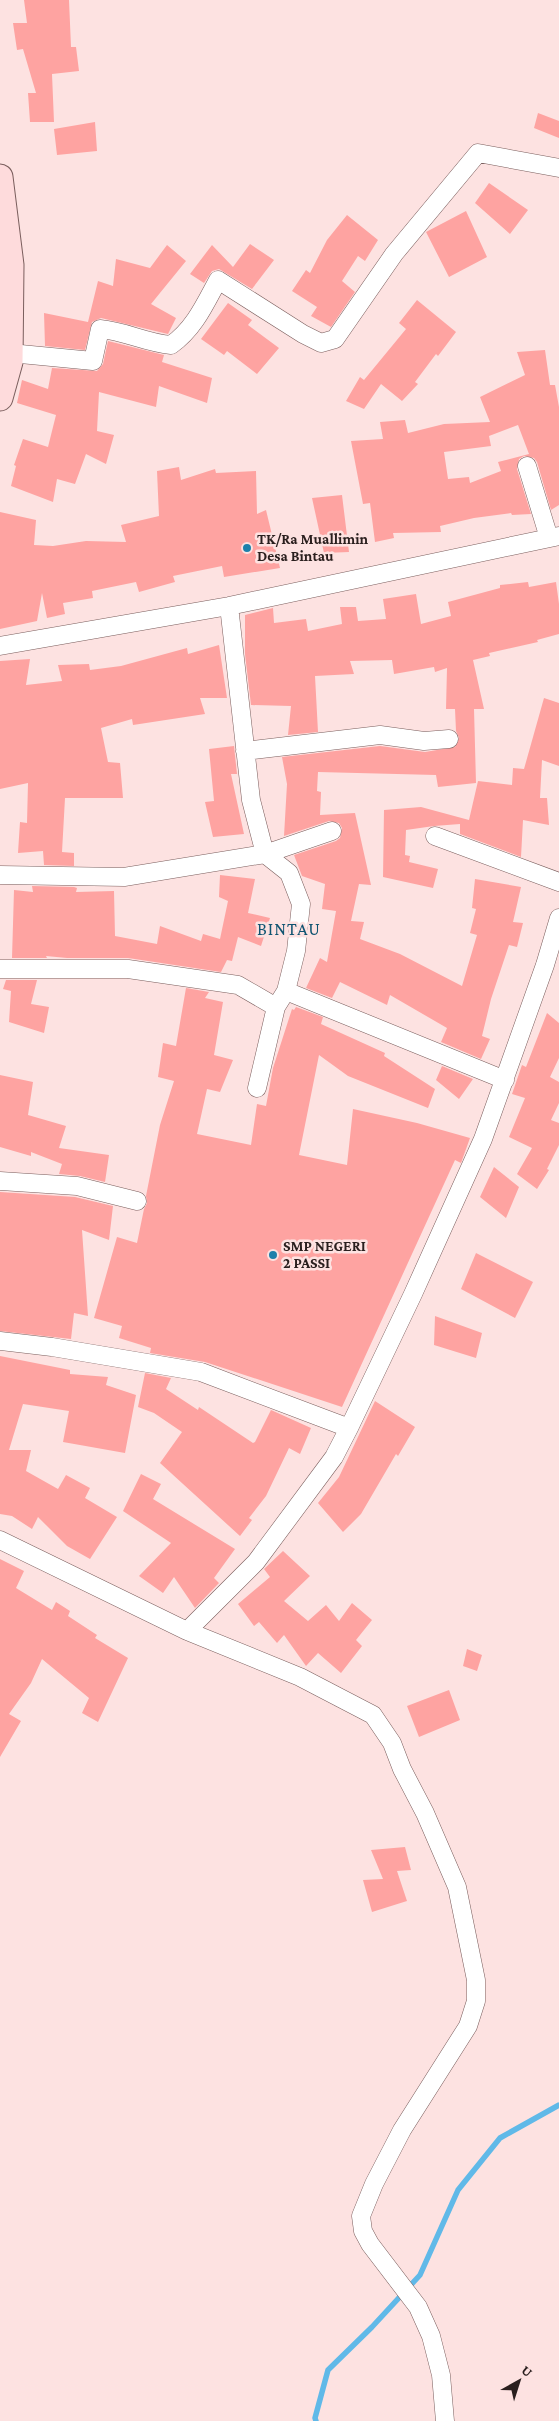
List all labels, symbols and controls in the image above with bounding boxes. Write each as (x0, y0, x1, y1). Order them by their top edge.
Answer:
place label: TK/Ra Muallimin Desa Bintau (257, 531, 369, 564)
marker: TK/Ra Muallimin Desa Bintau (241, 542, 253, 554)
district label: BINTAU (257, 919, 321, 939)
place label: SMP NEGERI 2 PASSI (283, 1238, 366, 1271)
marker: SMP NEGERI 2 PASSI (267, 1249, 279, 1261)
north arrow (494, 2356, 544, 2406)
text: U (518, 2362, 536, 2380)

